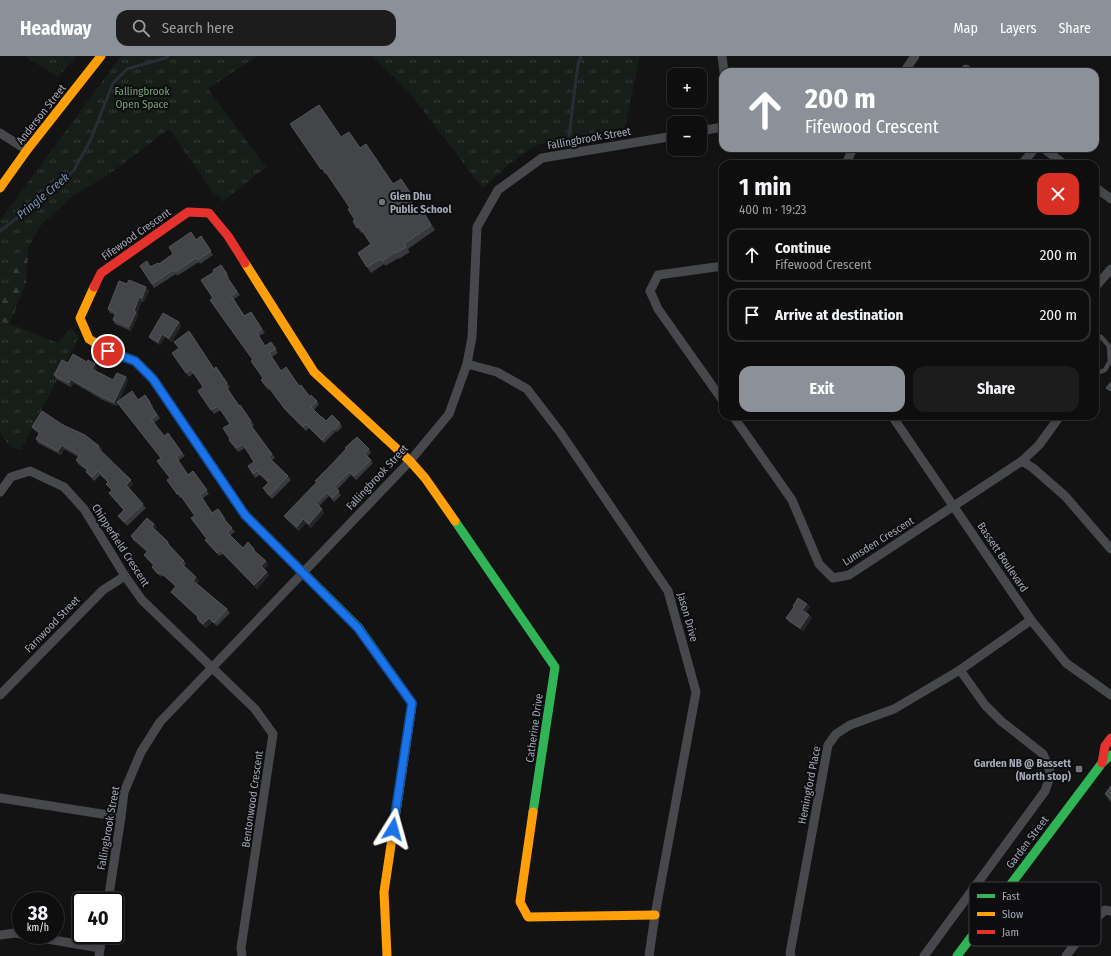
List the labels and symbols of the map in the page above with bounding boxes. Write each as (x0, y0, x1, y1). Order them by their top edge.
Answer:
street label: Anderson Street (14, 81, 69, 147)
park label: Fallingbrook Open Space (114, 85, 170, 111)
street label: Fallingbrook Street (546, 125, 632, 152)
water label: Pringle Creek (14, 170, 72, 222)
place label: Glen Dhu Public School (390, 190, 452, 216)
marker: Glen Dhu Public School (377, 197, 387, 207)
street label: Fifewood Crescent (99, 205, 174, 263)
pin (91, 334, 125, 368)
street label: Fallingbrook Street (344, 442, 411, 513)
street label: Chipperfield Crescent (89, 501, 152, 589)
street label: Lumsden Crescent (840, 514, 917, 569)
street label: Bassett Boulevard (974, 520, 1031, 595)
street label: Jason Drive (674, 591, 701, 643)
street label: Farnwood Street (22, 593, 83, 655)
street label: Catherine Drive (523, 693, 546, 763)
street label: Hemingford Place (796, 745, 823, 825)
street label: Bentonwood Crescent (239, 749, 266, 848)
place label: Garden NB @ Bassett (North stop) (974, 757, 1072, 783)
marker: Garden NB @ Bassett (North stop) (1074, 764, 1084, 774)
street label: Fallingbrook Street (95, 785, 122, 871)
position arrow (372, 808, 414, 850)
street label: Garden Street (1004, 813, 1051, 871)
legend (969, 882, 1101, 946)
text: Fast (1002, 890, 1020, 903)
speed limit sign: 40 (72, 892, 124, 944)
text: Slow (1002, 908, 1023, 921)
text: Jam (1002, 926, 1019, 939)

